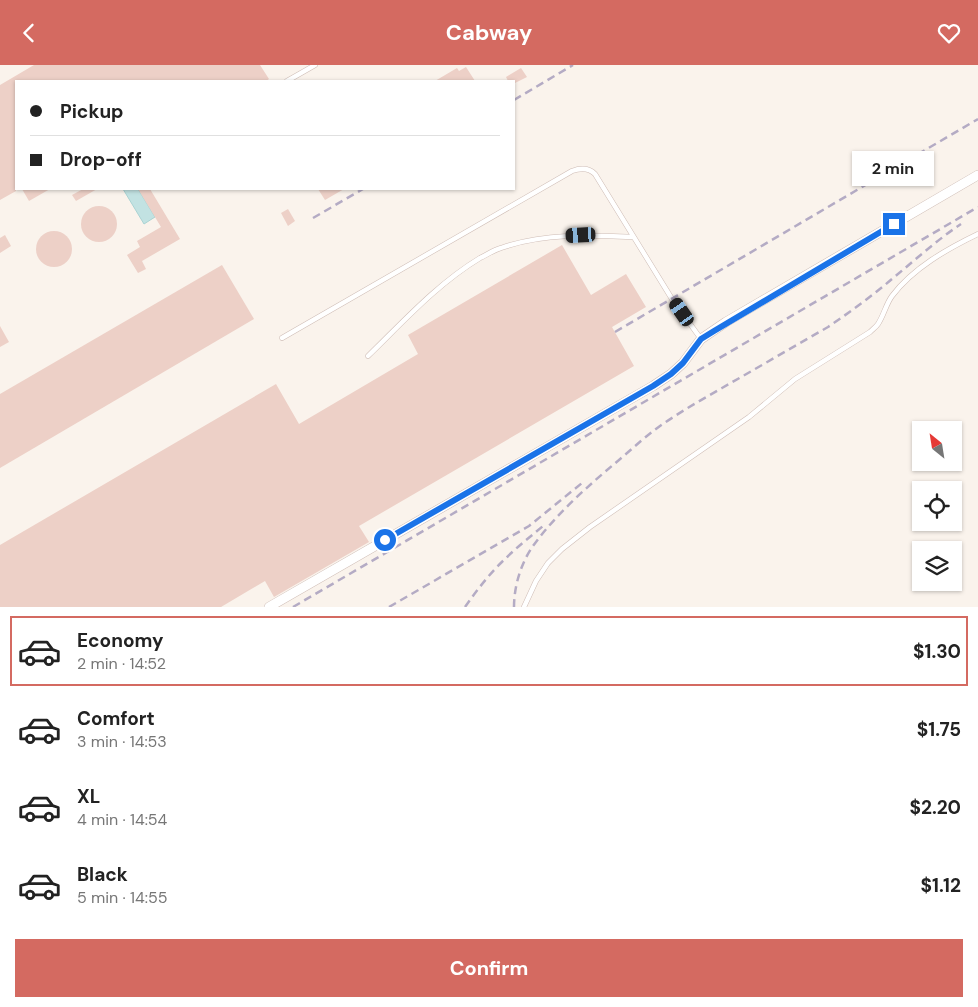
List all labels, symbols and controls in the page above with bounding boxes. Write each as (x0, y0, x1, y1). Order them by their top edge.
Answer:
text: Cabway (446, 18, 532, 47)
icon: back (15, 19, 43, 47)
icon: heart (935, 19, 963, 47)
text: Pickup (60, 99, 124, 124)
text: Drop-off (60, 147, 142, 172)
callout: 2 min (853, 151, 935, 187)
text: 2 min (872, 158, 914, 179)
route end (883, 213, 905, 235)
car (565, 227, 596, 243)
car (667, 295, 696, 329)
north arrow (912, 421, 962, 471)
map controls (912, 421, 962, 591)
button: locate (912, 481, 962, 531)
route start (374, 529, 396, 551)
button: layers (912, 541, 962, 591)
text: Economy (77, 628, 164, 653)
icon: car (17, 629, 62, 674)
text: $1.30 (913, 639, 961, 664)
text: 2 min · 14:52 (77, 653, 166, 674)
text: Comfort (77, 706, 155, 731)
icon: car (17, 707, 62, 752)
text: $1.75 (917, 717, 961, 742)
text: 3 min · 14:53 (77, 731, 167, 752)
text: XL (77, 784, 100, 809)
icon: car (17, 785, 62, 830)
text: $2.20 (910, 795, 961, 820)
text: 4 min · 14:54 (77, 809, 167, 830)
text: Black (77, 862, 128, 887)
icon: car (17, 863, 62, 908)
text: $1.12 (921, 873, 961, 898)
text: 5 min · 14:55 (77, 887, 167, 908)
button: Confirm (15, 939, 963, 997)

